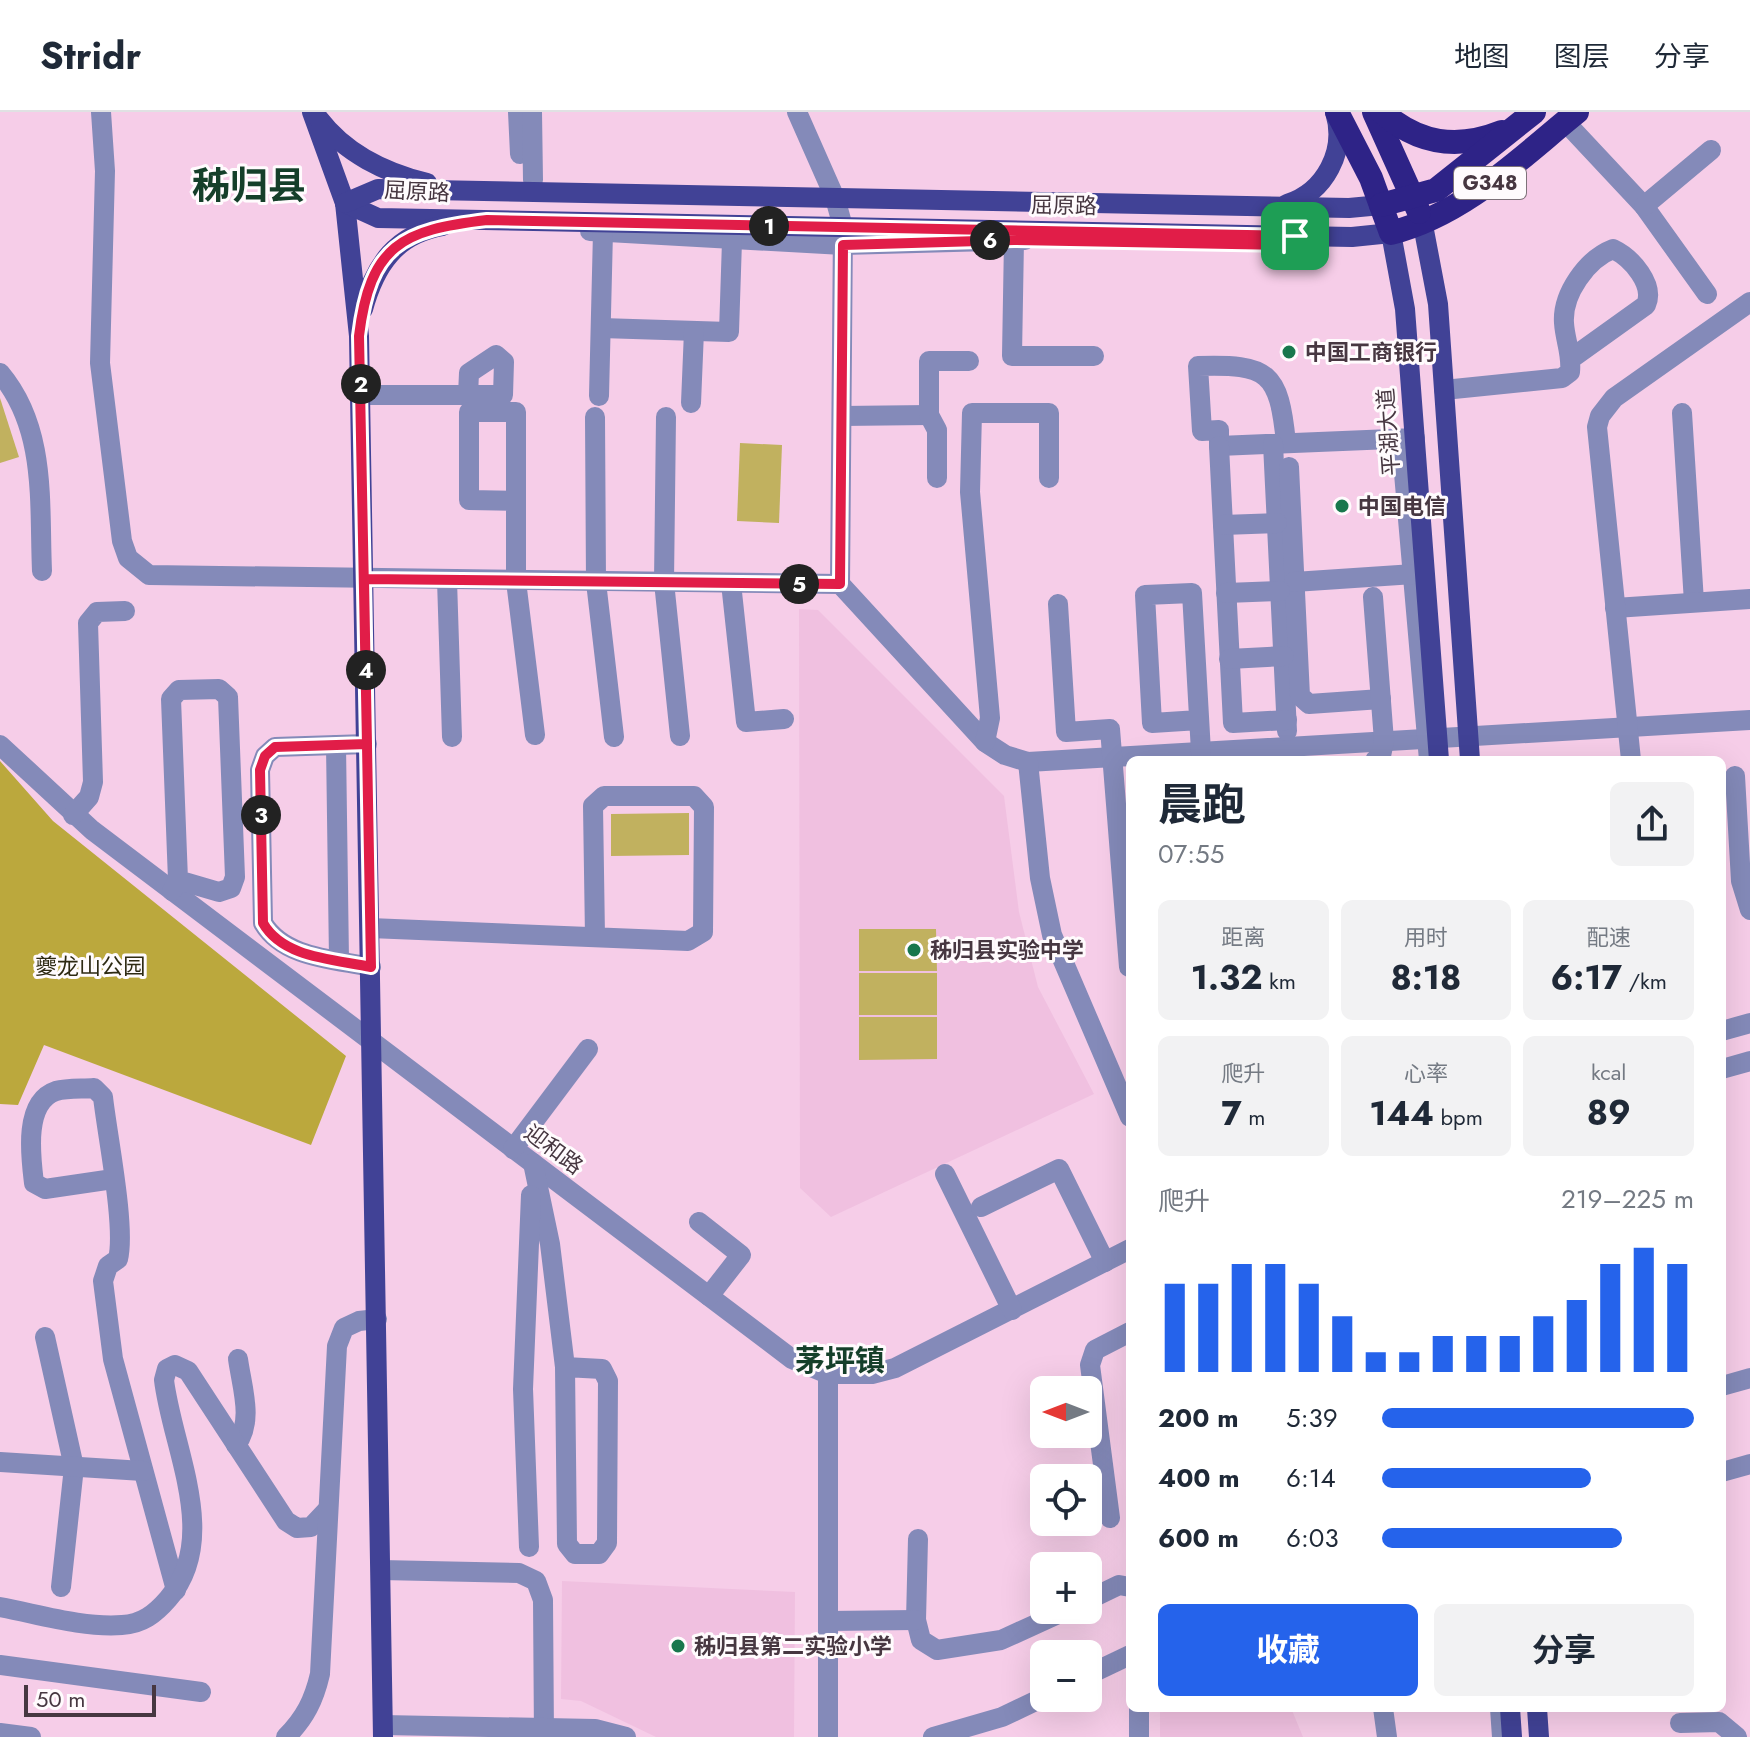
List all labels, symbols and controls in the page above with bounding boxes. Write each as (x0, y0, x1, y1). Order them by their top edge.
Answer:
text: Stridr (40, 28, 141, 83)
text: 地图 (1454, 36, 1510, 77)
text: 图层 (1554, 36, 1610, 77)
text: 分享 (1654, 36, 1710, 77)
district label: 秭归县 (192, 158, 306, 213)
road number: G348 (1454, 167, 1526, 199)
street label: 屈原路 (383, 173, 451, 209)
street label: 屈原路 (1031, 188, 1097, 222)
pin (1261, 202, 1329, 270)
pin: 1 (749, 206, 789, 246)
text: 1 (763, 210, 775, 242)
icon: arrive (1273, 214, 1317, 258)
pin: 6 (970, 220, 1010, 260)
text: 6 (983, 224, 997, 256)
place label: 中国工商银行 (1305, 336, 1437, 368)
marker: 中国工商银行 (1280, 343, 1298, 361)
pin: 2 (341, 364, 381, 404)
text: 2 (354, 368, 368, 400)
street label: 平湖大道 (1369, 387, 1407, 477)
place label: 中国电信 (1358, 490, 1446, 522)
marker: 中国电信 (1333, 497, 1351, 515)
pin: 5 (779, 564, 819, 604)
text: 5 (792, 568, 806, 600)
pin: 4 (346, 650, 386, 690)
text: 4 (358, 654, 374, 686)
text: 晨跑 (1158, 773, 1246, 837)
button: share (1610, 782, 1694, 866)
pin: 3 (241, 795, 281, 835)
text: 3 (254, 799, 268, 831)
text: 07:55 (1158, 835, 1224, 873)
text: 距离 (1221, 921, 1265, 953)
text: 用时 (1404, 921, 1448, 953)
text: 配速 (1587, 921, 1631, 953)
place label: 秭归县实验中学 (930, 934, 1084, 966)
marker: 秭归县实验中学 (905, 941, 923, 959)
park label: 夔龙山公园 (35, 950, 145, 982)
text: 1.32 (1191, 953, 1262, 1002)
text: 8:18 (1391, 953, 1461, 1002)
text: 6:17 (1551, 953, 1622, 1002)
text: km (1262, 965, 1296, 997)
text: /km (1622, 965, 1667, 997)
text: kcal (1591, 1056, 1626, 1088)
text: 爬升 (1221, 1057, 1265, 1089)
text: 心率 (1404, 1057, 1448, 1089)
text: 89 (1587, 1088, 1631, 1137)
text: 7 (1221, 1089, 1242, 1138)
text: 144 (1369, 1089, 1434, 1138)
text: m (1242, 1101, 1265, 1133)
text: bpm (1434, 1101, 1483, 1133)
street label: 迎和路 (518, 1116, 590, 1182)
text: 219–225 m (1561, 1180, 1694, 1218)
text: 爬升 (1158, 1182, 1210, 1220)
district label: 茅坪镇 (795, 1339, 885, 1382)
north arrow (1030, 1376, 1102, 1448)
map controls (1030, 1376, 1102, 1712)
text: 200 m (1158, 1399, 1239, 1437)
text: 5:39 (1286, 1399, 1338, 1437)
text: 400 m (1158, 1459, 1240, 1497)
text: 6:14 (1286, 1459, 1336, 1497)
button: locate (1030, 1464, 1102, 1536)
text: 600 m (1158, 1519, 1239, 1557)
text: 6:03 (1286, 1519, 1339, 1557)
button: + (1030, 1552, 1102, 1624)
button: 收藏 (1158, 1604, 1418, 1696)
button: 分享 (1434, 1604, 1694, 1696)
place label: 秭归县第二实验小学 (694, 1630, 892, 1662)
marker: 秭归县第二实验小学 (669, 1637, 687, 1655)
button: − (1030, 1640, 1102, 1712)
scale bar (24, 1681, 156, 1717)
text: 50 m (36, 1683, 85, 1715)

